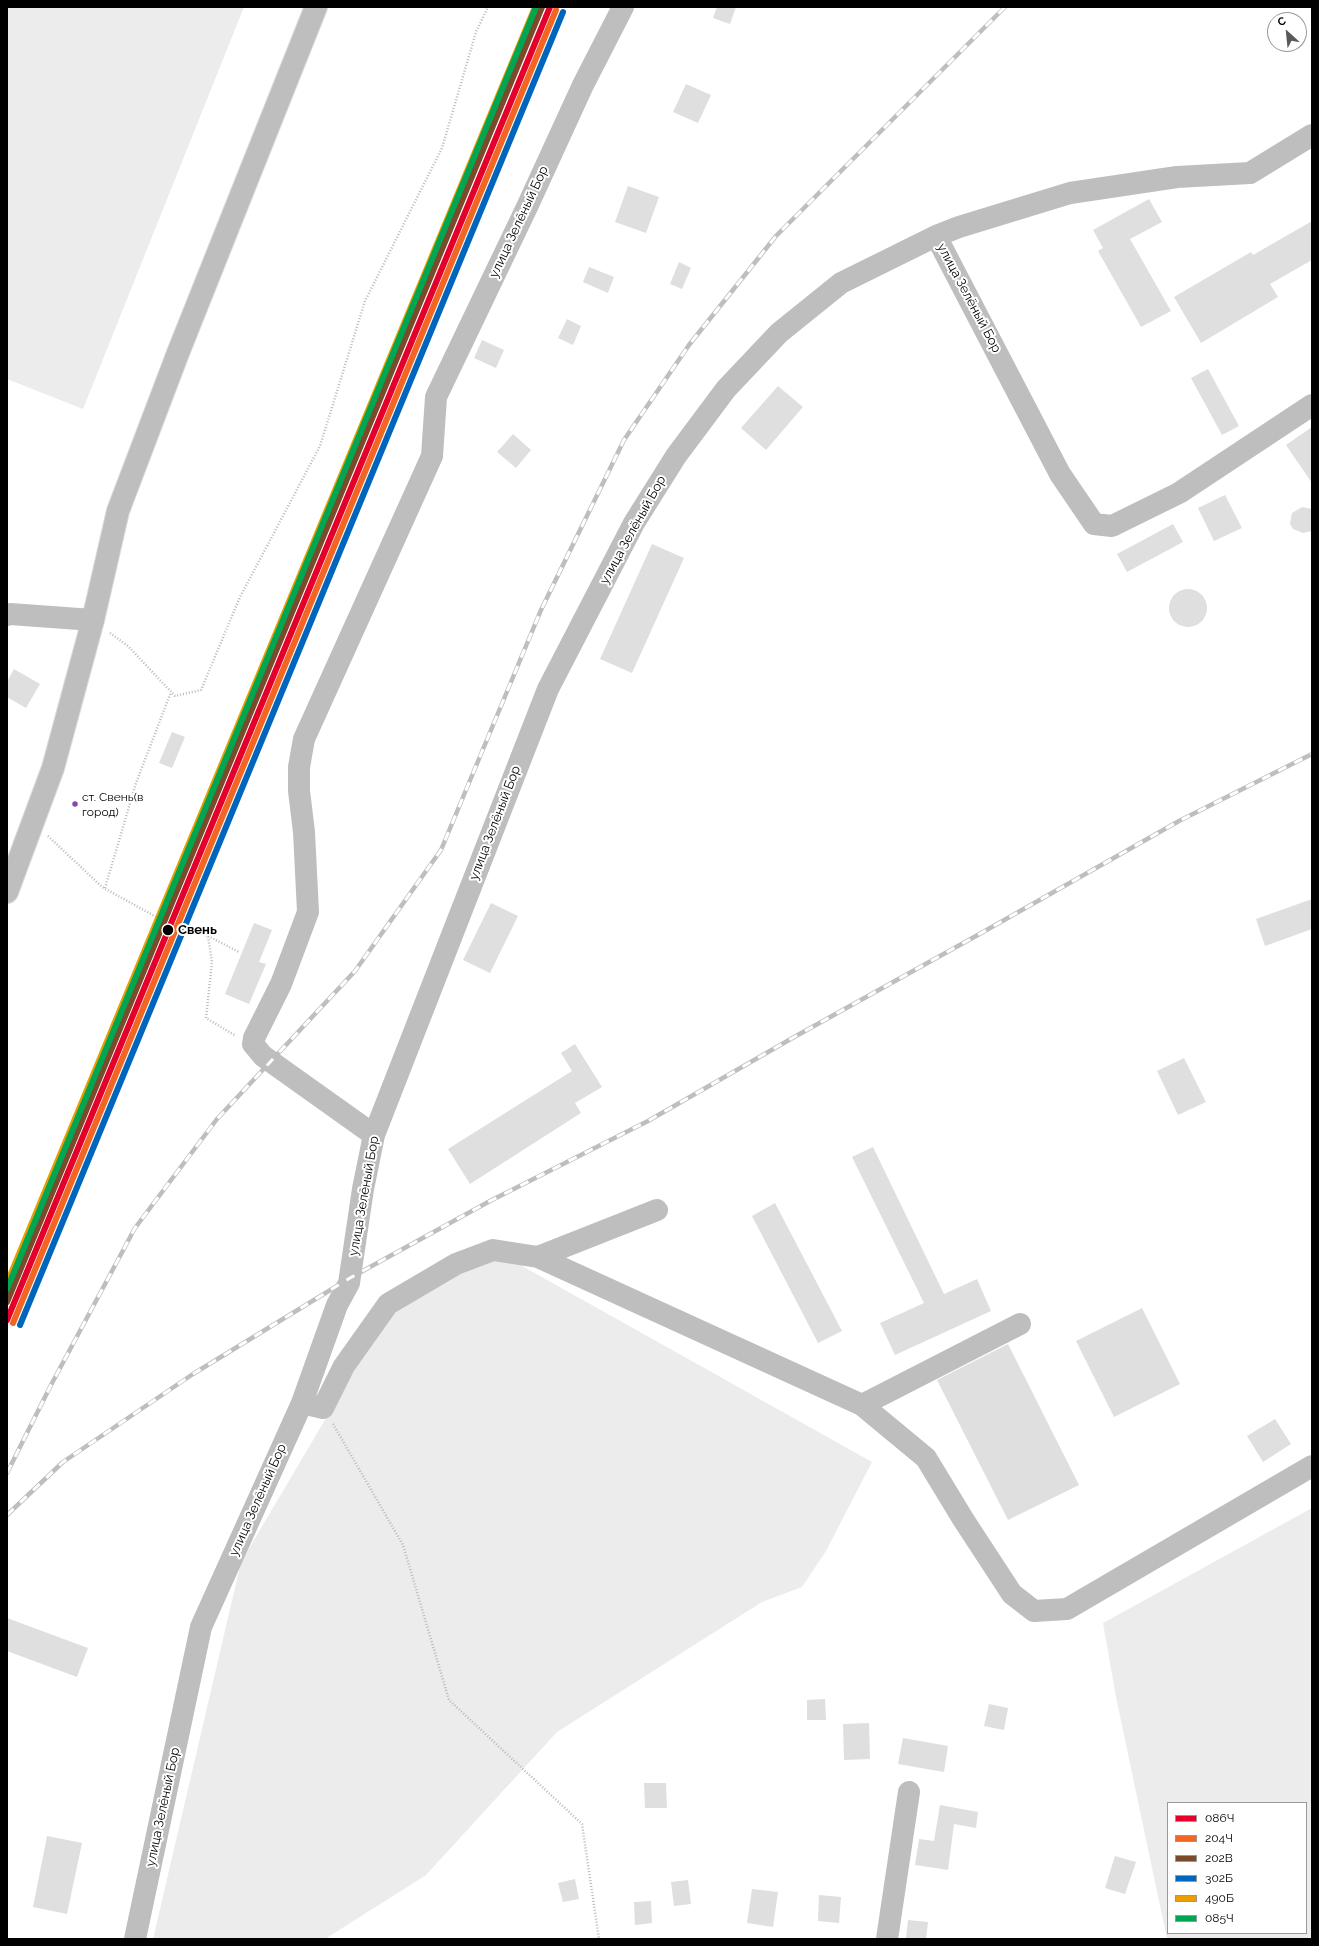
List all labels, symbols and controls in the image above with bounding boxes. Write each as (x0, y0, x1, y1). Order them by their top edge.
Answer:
north arrow (1267, 12, 1307, 52)
text: С (1275, 14, 1288, 29)
street label: улица Зелёный Бор (486, 164, 552, 280)
street label: улица Зелёный Бор (934, 241, 1004, 355)
street label: улица Зелёный Бор (597, 473, 669, 587)
street label: улица Зелёный Бор (466, 763, 524, 883)
place label: ст. Свень(в город) (82, 790, 143, 818)
marker: ст. Свень(в город) (70, 799, 80, 809)
place label: Свень (178, 922, 217, 938)
marker: Свень (161, 923, 175, 937)
street label: улица Зелёный Бор (346, 1135, 382, 1257)
street label: улица Зелёный Бор (226, 1441, 290, 1559)
street label: улица Зелёный Бор (143, 1746, 183, 1868)
legend (1167, 1802, 1307, 1934)
text: 086Ч (1205, 1811, 1234, 1825)
text: 204Ч (1205, 1831, 1233, 1845)
text: 202В (1205, 1851, 1233, 1865)
text: 302Б (1205, 1871, 1233, 1885)
text: 490Б (1205, 1891, 1234, 1905)
text: 085Ч (1205, 1911, 1234, 1925)

